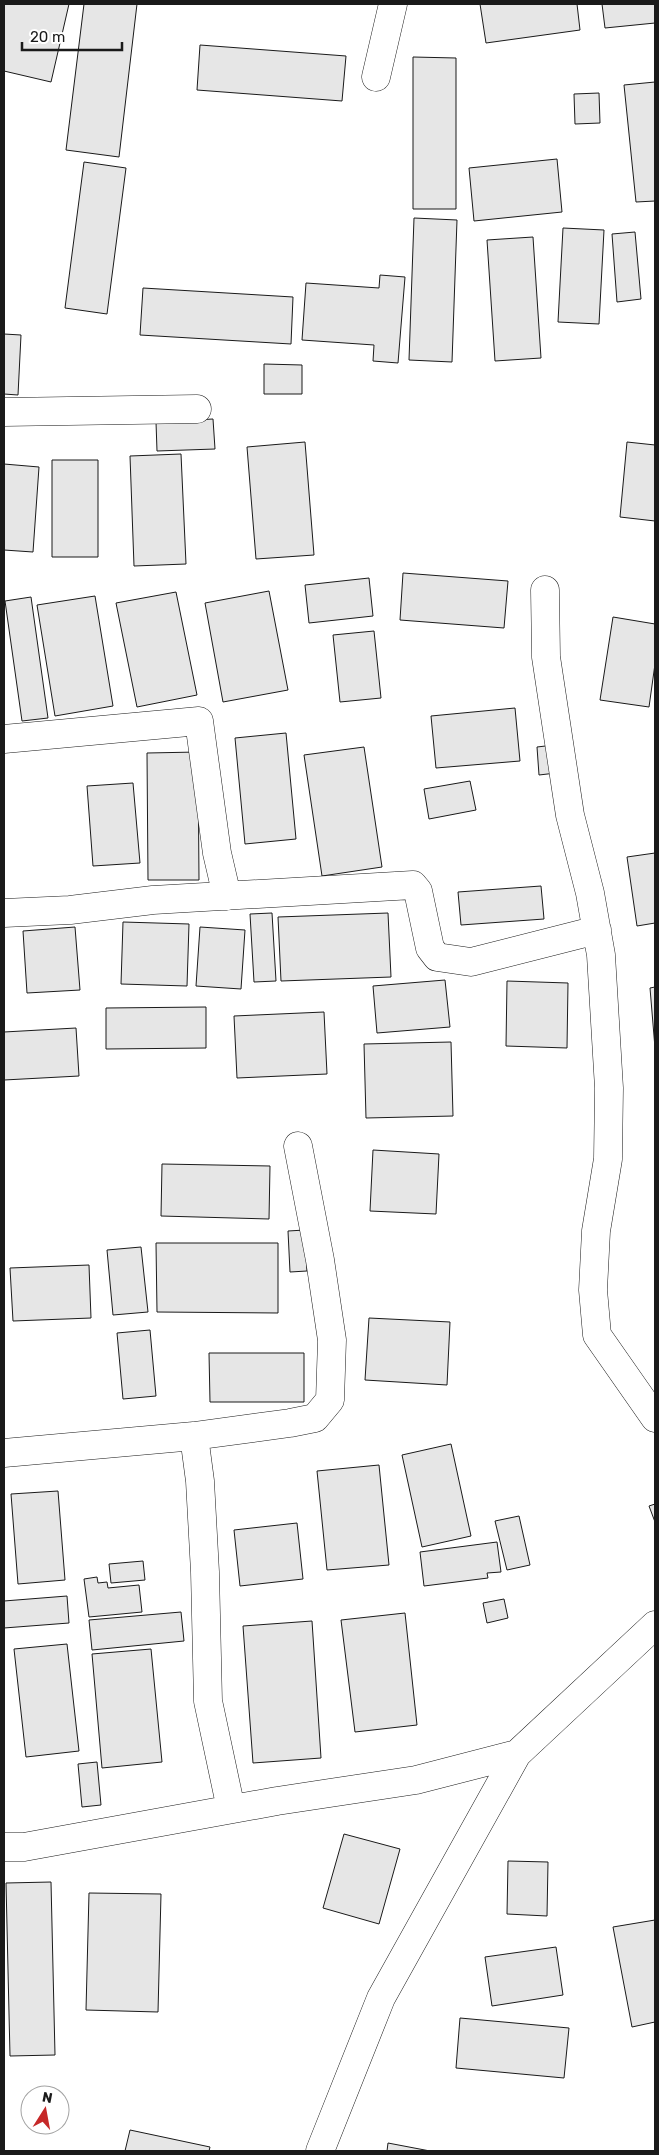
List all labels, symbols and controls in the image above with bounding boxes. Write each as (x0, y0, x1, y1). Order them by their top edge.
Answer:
scale bar (22, 20, 122, 52)
text: 20 m (30, 28, 65, 46)
north arrow (20, 2085, 70, 2135)
text: N (41, 2088, 54, 2107)

